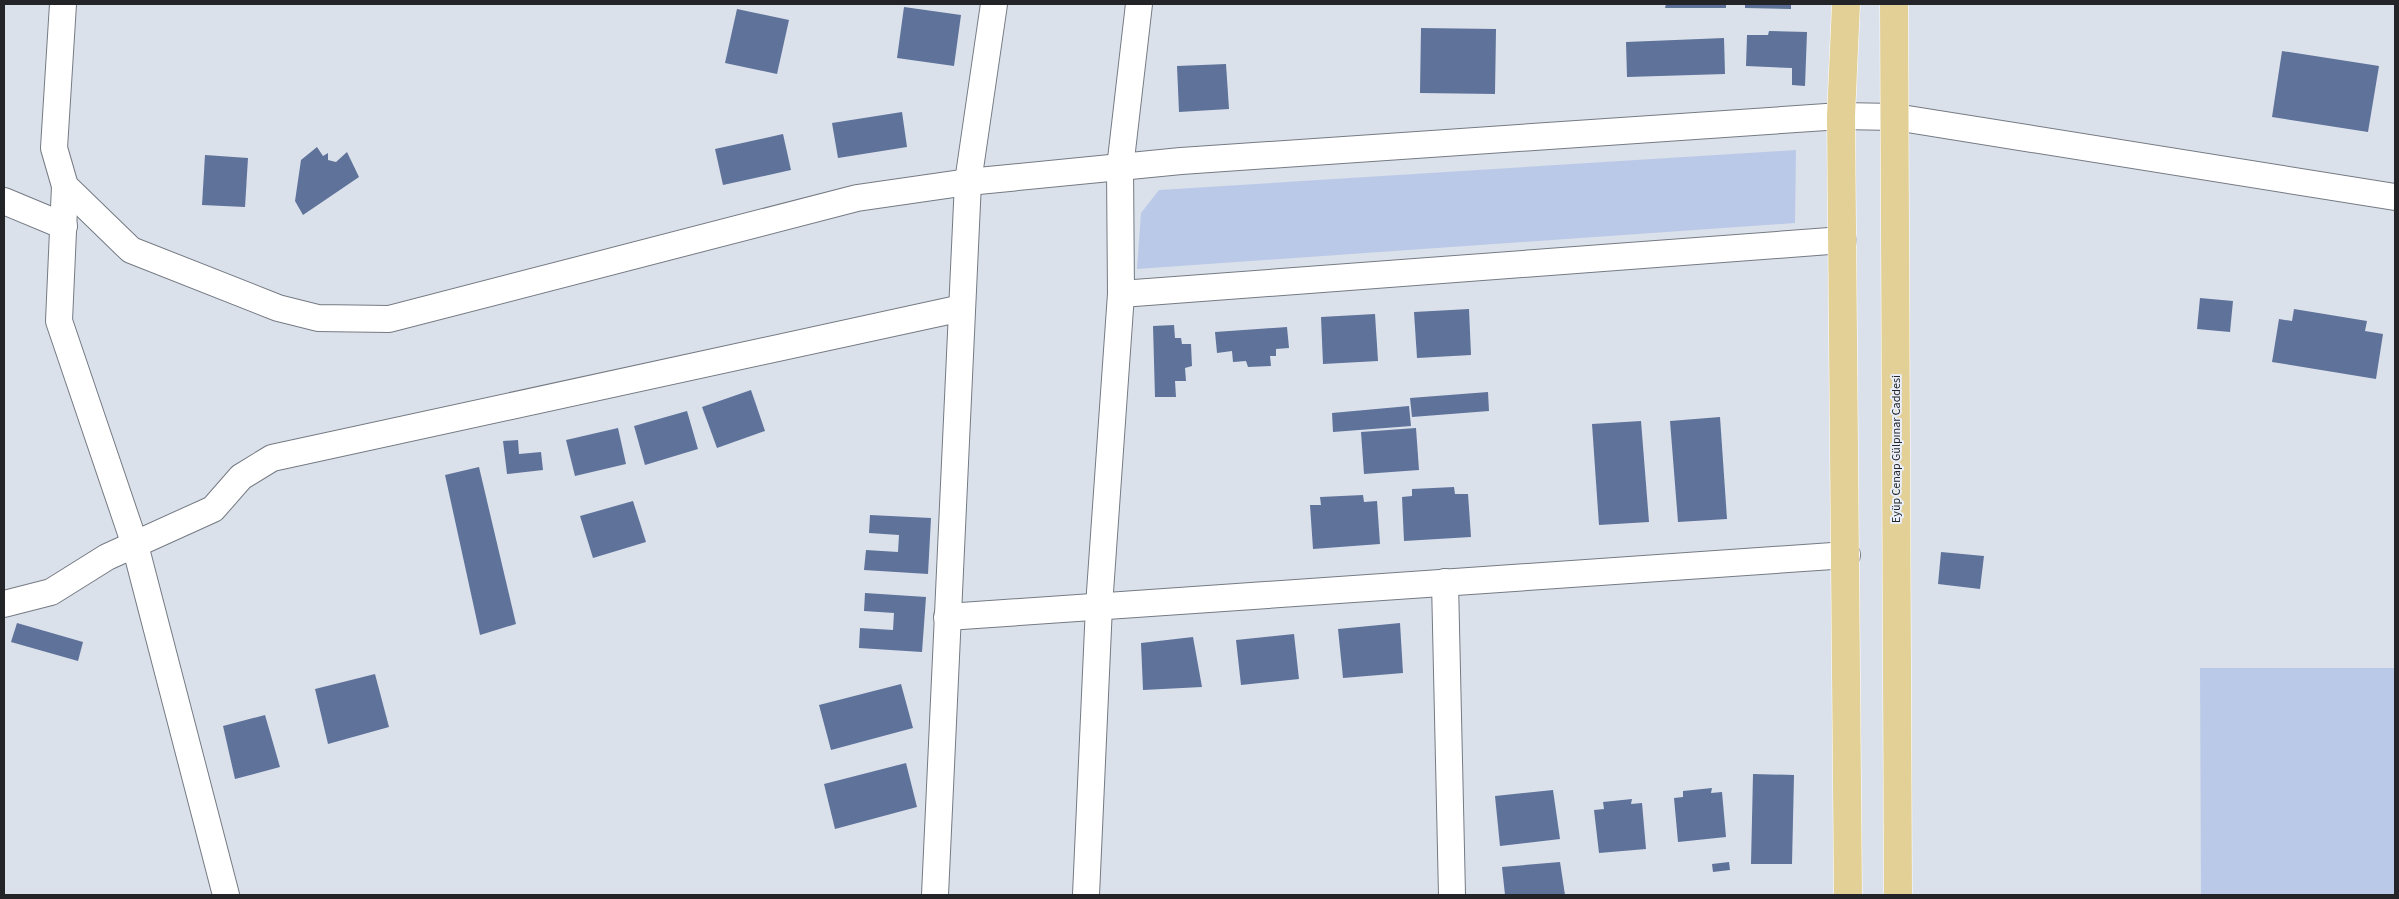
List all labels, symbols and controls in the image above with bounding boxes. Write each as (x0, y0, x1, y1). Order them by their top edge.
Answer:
street label: Eyüp Cenap Gülpınar Caddesi (1888, 375, 1905, 523)

